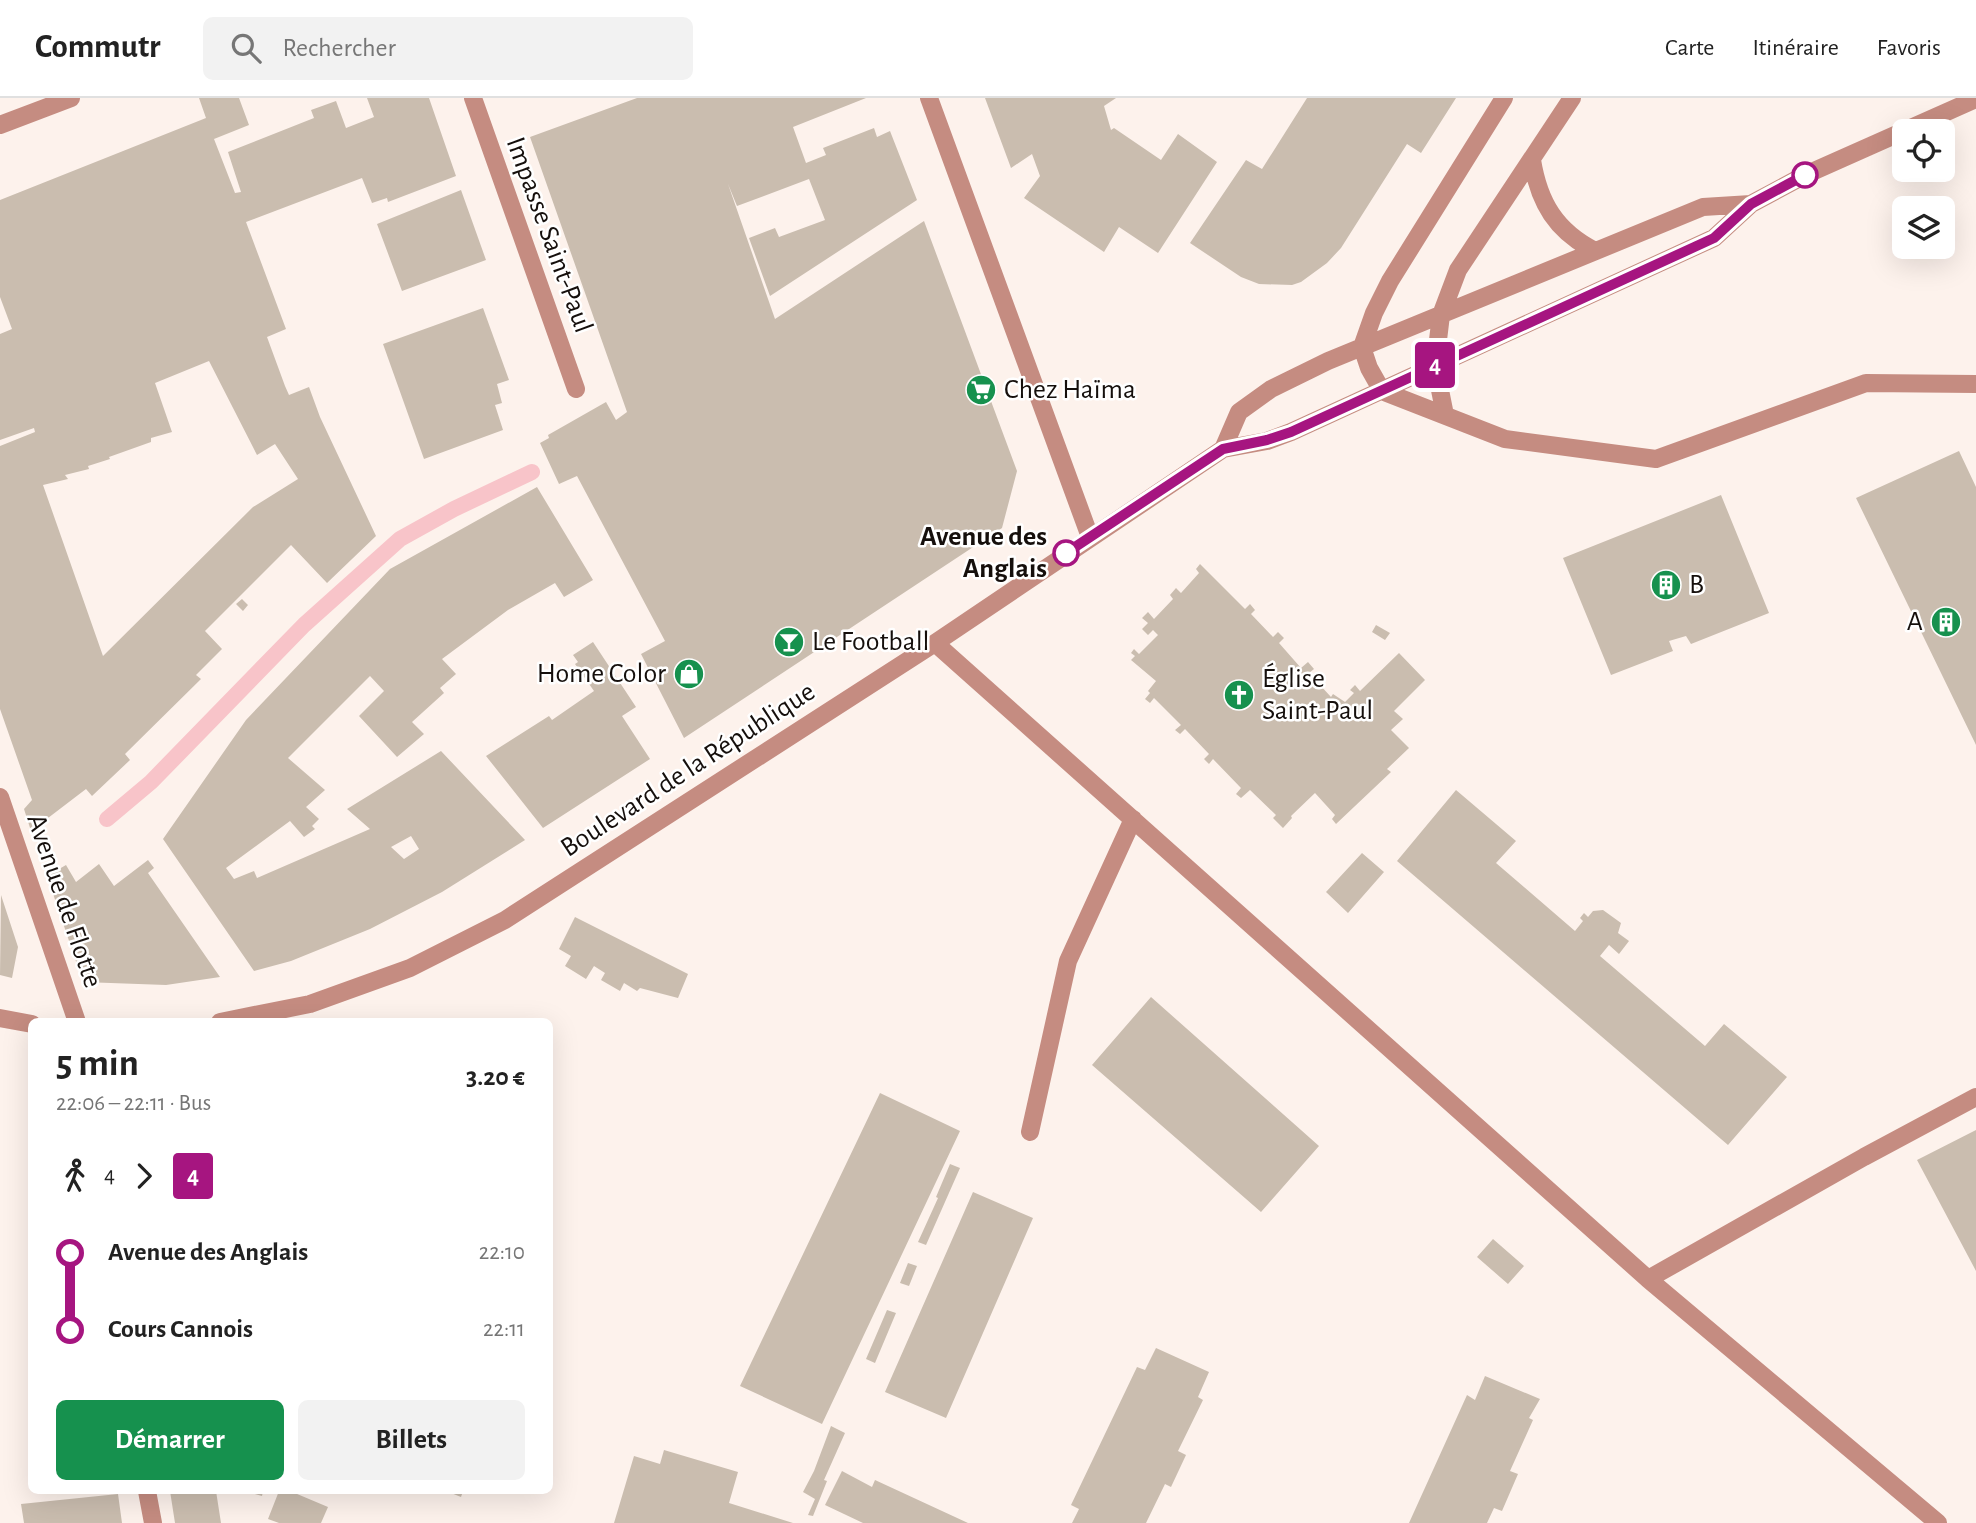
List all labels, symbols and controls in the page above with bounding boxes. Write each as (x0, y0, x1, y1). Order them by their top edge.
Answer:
search box (203, 17, 693, 80)
icon: search (227, 29, 265, 67)
text: Commutr (35, 31, 161, 64)
text: Rechercher (283, 35, 396, 61)
text: Carte (1665, 36, 1714, 60)
text: Itinéraire (1752, 36, 1839, 60)
text: Favoris (1877, 36, 1941, 60)
map controls (1892, 119, 1955, 259)
button: locate (1892, 119, 1955, 182)
street label: Impasse Saint-Paul (501, 133, 597, 337)
unlabelled marker (1792, 162, 1818, 188)
button: layers (1892, 196, 1955, 259)
line badge: 4 (1412, 342, 1458, 388)
text: 4 (1429, 353, 1441, 377)
supermarket icon: Chez Haïma (964, 373, 998, 407)
place label: Chez Haïma (1004, 376, 1136, 404)
place label: Avenue des Anglais (920, 523, 1047, 583)
marker: Avenue des Anglais (1053, 540, 1079, 566)
building icon: B (1649, 568, 1683, 602)
place label: B (1689, 571, 1704, 599)
building icon: A (1929, 605, 1963, 639)
place label: A (1907, 608, 1923, 636)
bar icon: Le Football (772, 625, 806, 659)
place label: Le Football (812, 628, 930, 656)
shop icon: Home Color (672, 657, 706, 691)
place label: Home Color (537, 660, 666, 688)
place label: Église Saint-Paul (1262, 662, 1373, 725)
street label: Boulevard de la République (556, 677, 820, 863)
church icon: Église Saint-Paul (1222, 678, 1256, 712)
street label: Avenue de Flotte (21, 811, 107, 991)
text: 5 min (56, 1045, 139, 1083)
text: 3.20 € (466, 1064, 525, 1090)
text: 22:06 – 22:11 · Bus (56, 1092, 211, 1115)
icon: walk (56, 1157, 94, 1195)
icon: forward (125, 1157, 163, 1195)
text: 4 (104, 1164, 115, 1187)
text: 4 (187, 1164, 199, 1188)
text: Avenue des Anglais (108, 1239, 308, 1265)
text: 22:10 (479, 1241, 525, 1264)
text: Cours Cannois (108, 1316, 253, 1342)
text: 22:11 (483, 1318, 525, 1341)
button: Démarrer (56, 1400, 284, 1480)
button: Billets (298, 1400, 525, 1480)

